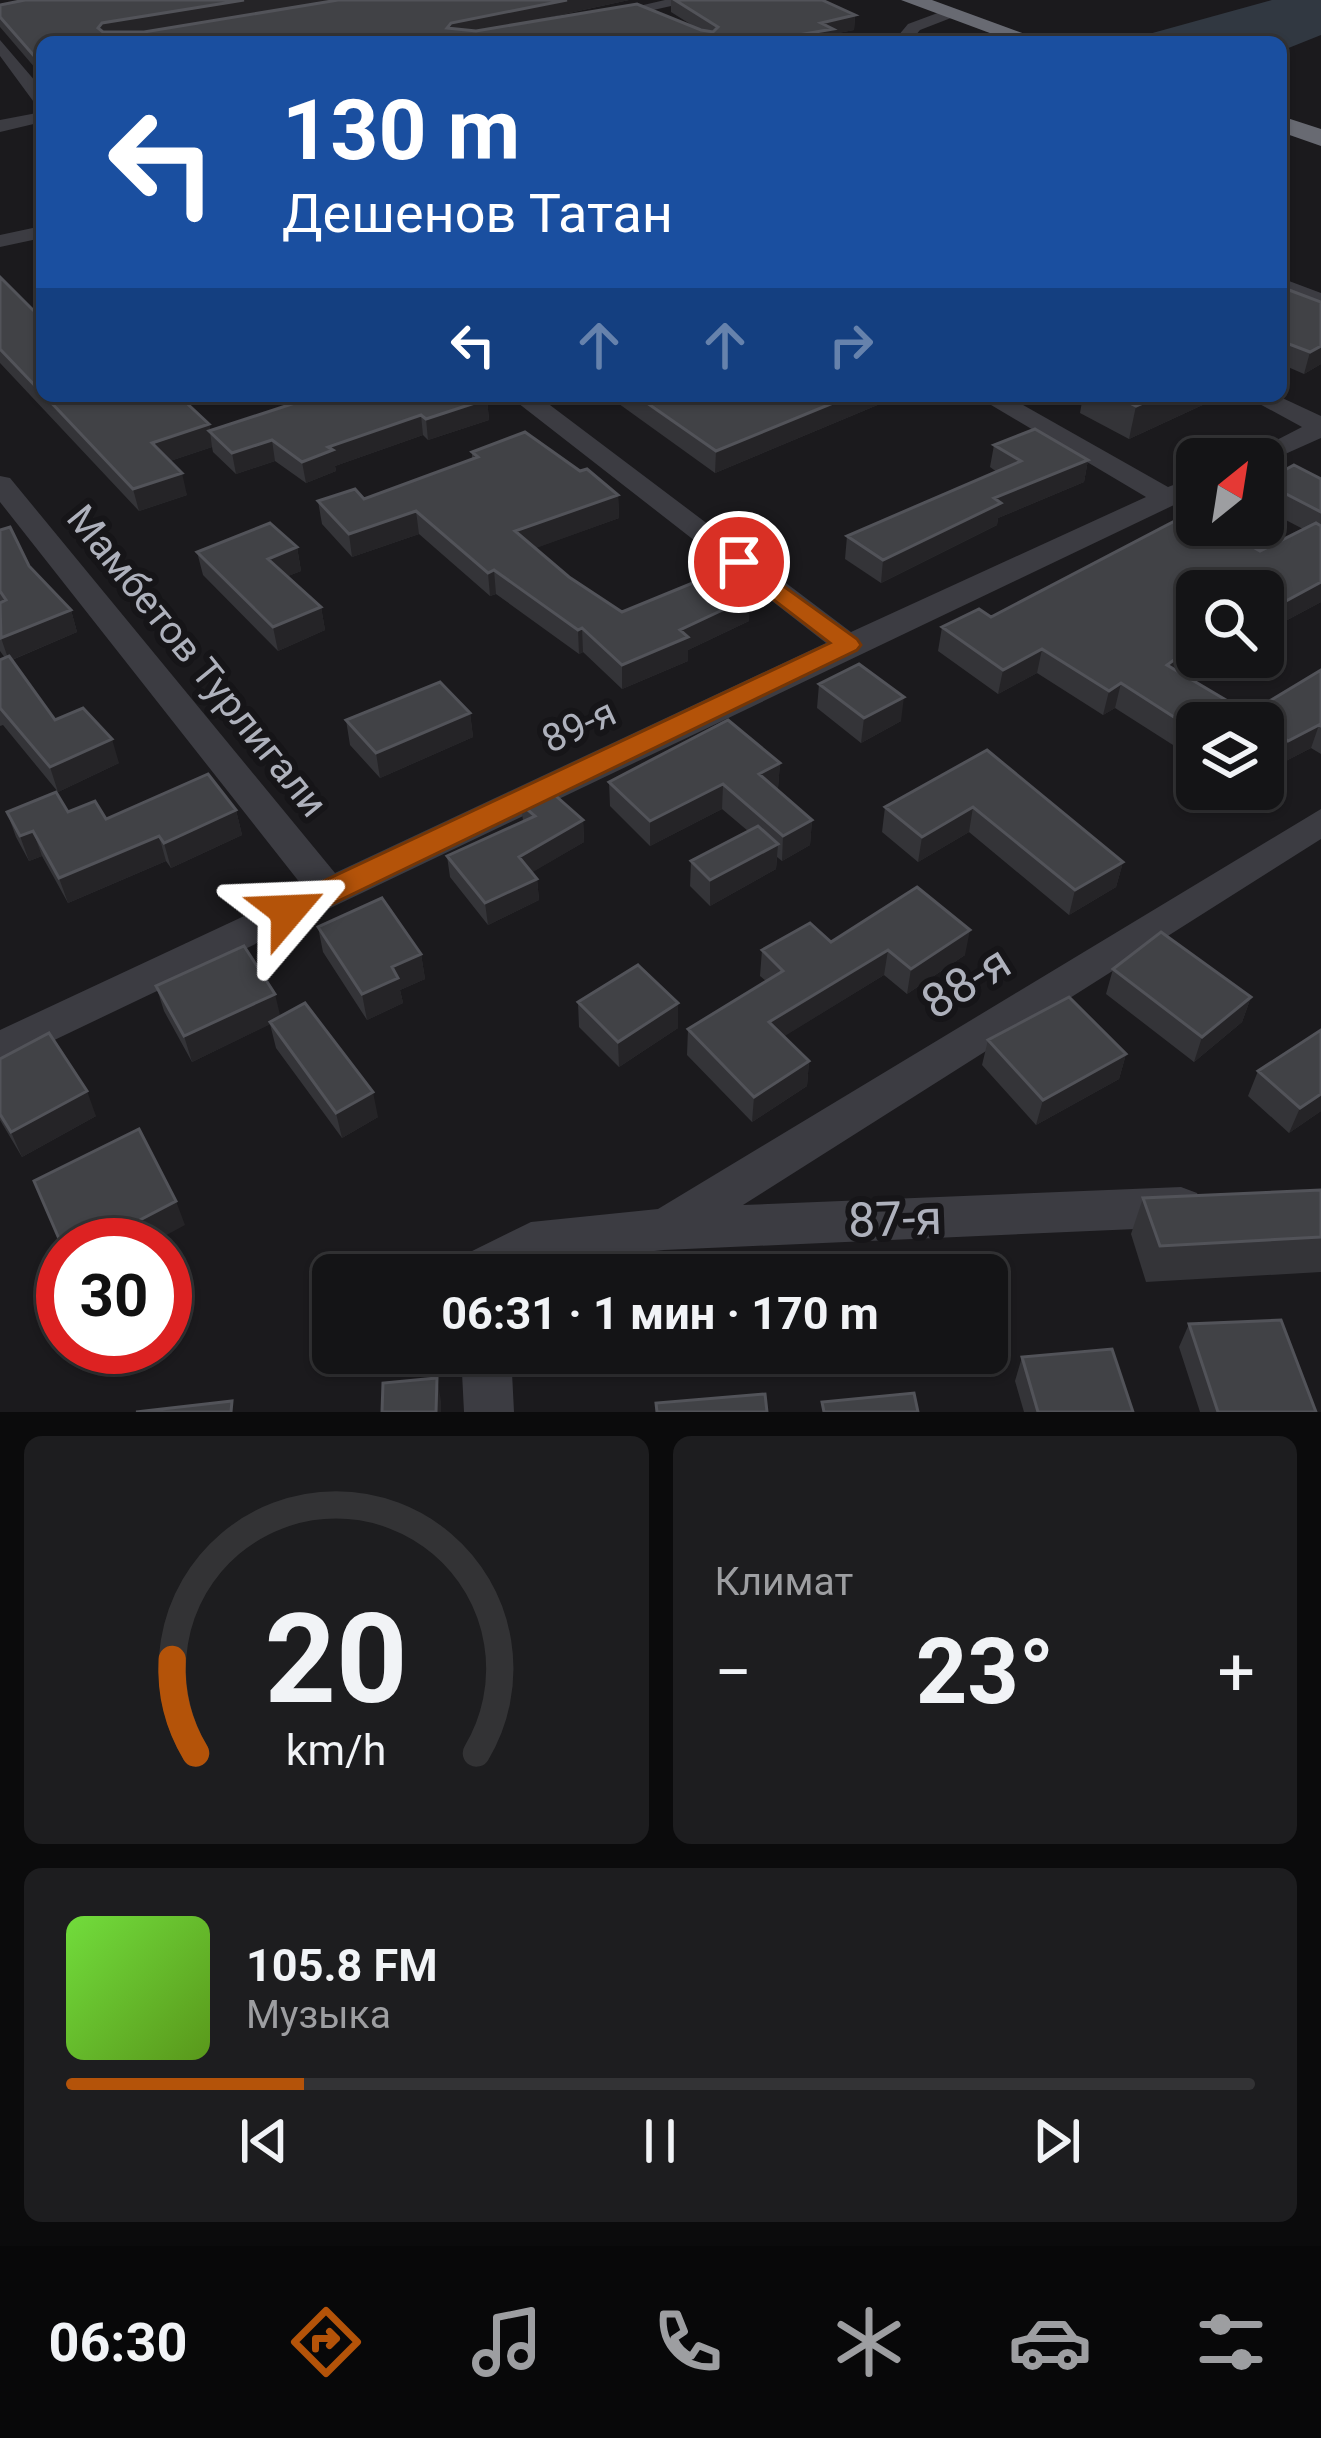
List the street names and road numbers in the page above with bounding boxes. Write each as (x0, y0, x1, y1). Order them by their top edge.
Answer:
street label: Мамбетов Турлигали (57, 496, 337, 826)
street label: 89-я (535, 689, 623, 763)
street label: 88-я (911, 933, 1021, 1031)
street label: 87-я (847, 1189, 943, 1249)

